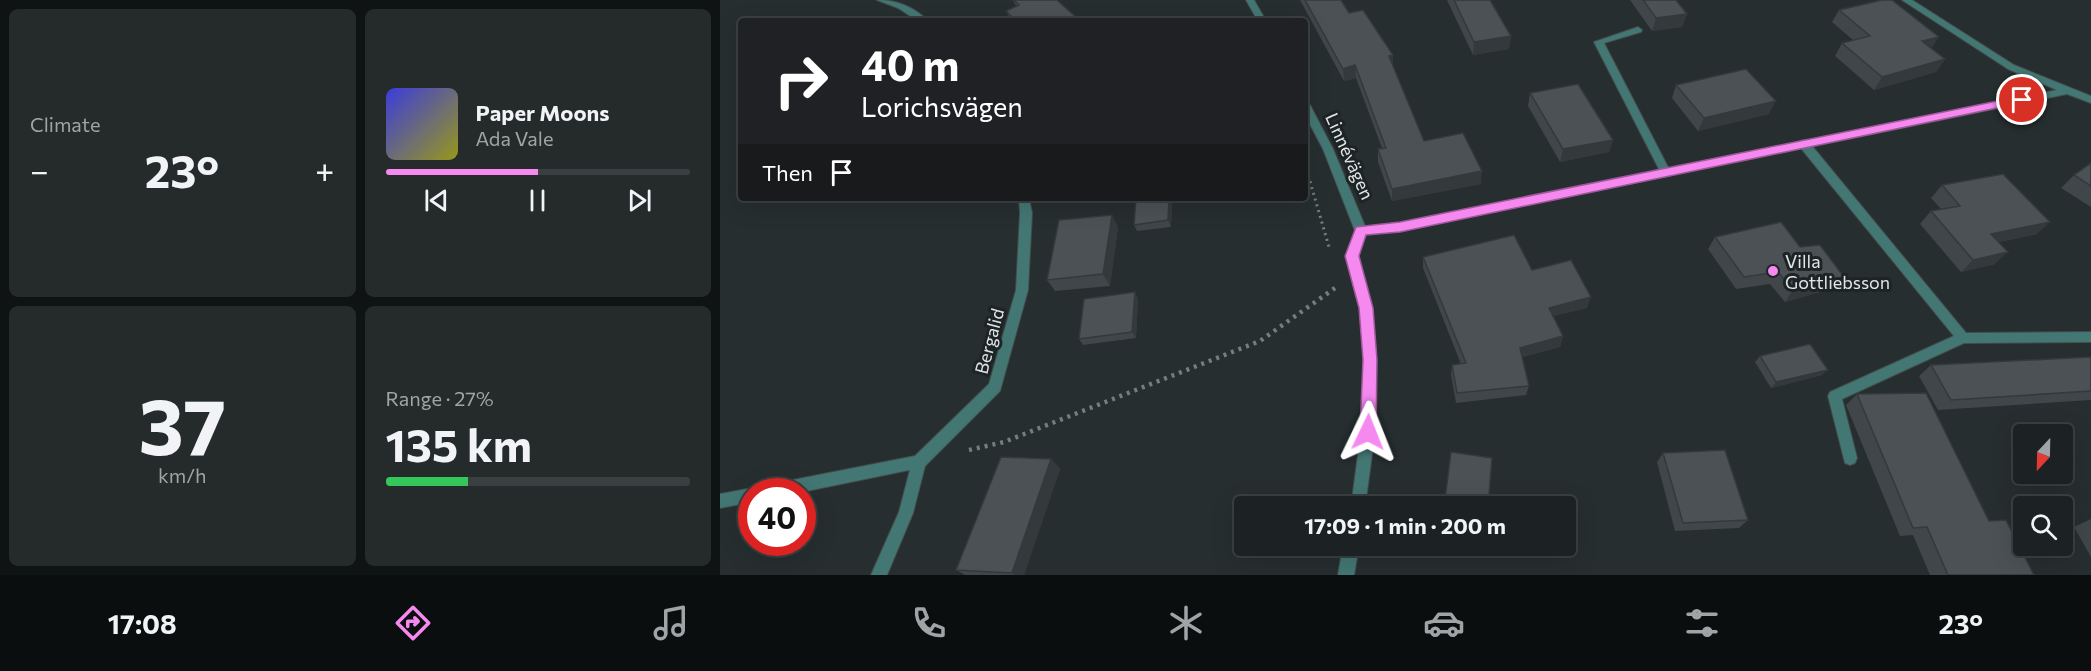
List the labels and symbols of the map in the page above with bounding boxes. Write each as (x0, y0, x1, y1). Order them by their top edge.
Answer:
pin (1996, 74, 2047, 125)
street label: Linnévägen (1321, 109, 1379, 203)
place label: Villa Gottliebsson (1785, 250, 1890, 293)
marker: Villa Gottliebsson (1766, 264, 1780, 278)
street label: Bergalid (970, 306, 1008, 376)
position arrow (1336, 400, 1400, 464)
north arrow (2013, 424, 2073, 484)
speed limit sign: 40 (738, 478, 816, 556)

